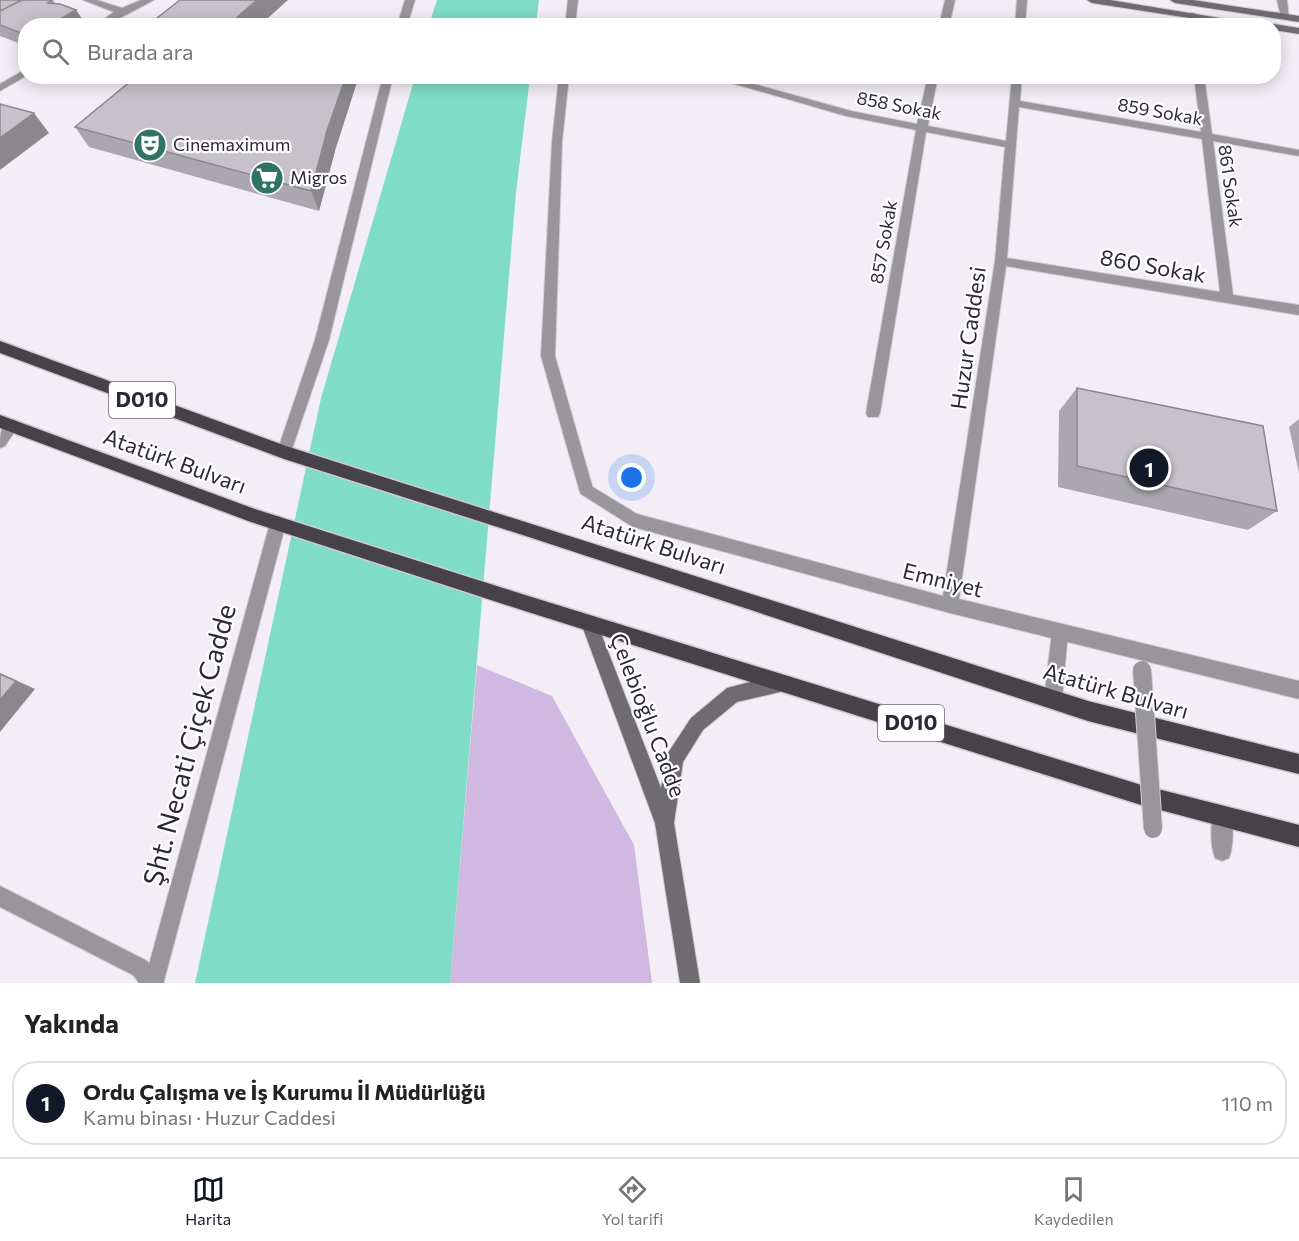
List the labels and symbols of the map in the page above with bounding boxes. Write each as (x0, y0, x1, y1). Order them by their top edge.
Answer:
street label: 858 Sokak (855, 86, 944, 124)
street label: 859 Sokak (1116, 93, 1205, 129)
theatre icon: Cinemaximum (132, 127, 168, 163)
place label: Cinemaximum (173, 133, 291, 155)
street label: 861 Sokak (1214, 143, 1248, 229)
supermarket icon: Migros (249, 160, 285, 196)
place label: Migros (290, 166, 347, 188)
street label: 857 Sokak (865, 198, 901, 285)
street label: 860 Sokak (1098, 243, 1208, 288)
street label: Huzur Caddesi (944, 265, 991, 411)
road number: D010 (109, 382, 175, 418)
street label: Atatürk Bulvarı (100, 422, 250, 499)
pin: 1 (1130, 446, 1168, 490)
your location (617, 463, 646, 492)
street label: Atatürk Bulvarı (579, 507, 730, 580)
street label: Emniyet (900, 556, 986, 603)
street label: Şht. Necati Çiçek Cadde (135, 600, 242, 889)
street label: Çelebioğlu Cadde (605, 629, 692, 801)
street label: Atatürk Bulvarı (1040, 657, 1192, 724)
road number: D010 (878, 705, 944, 741)

